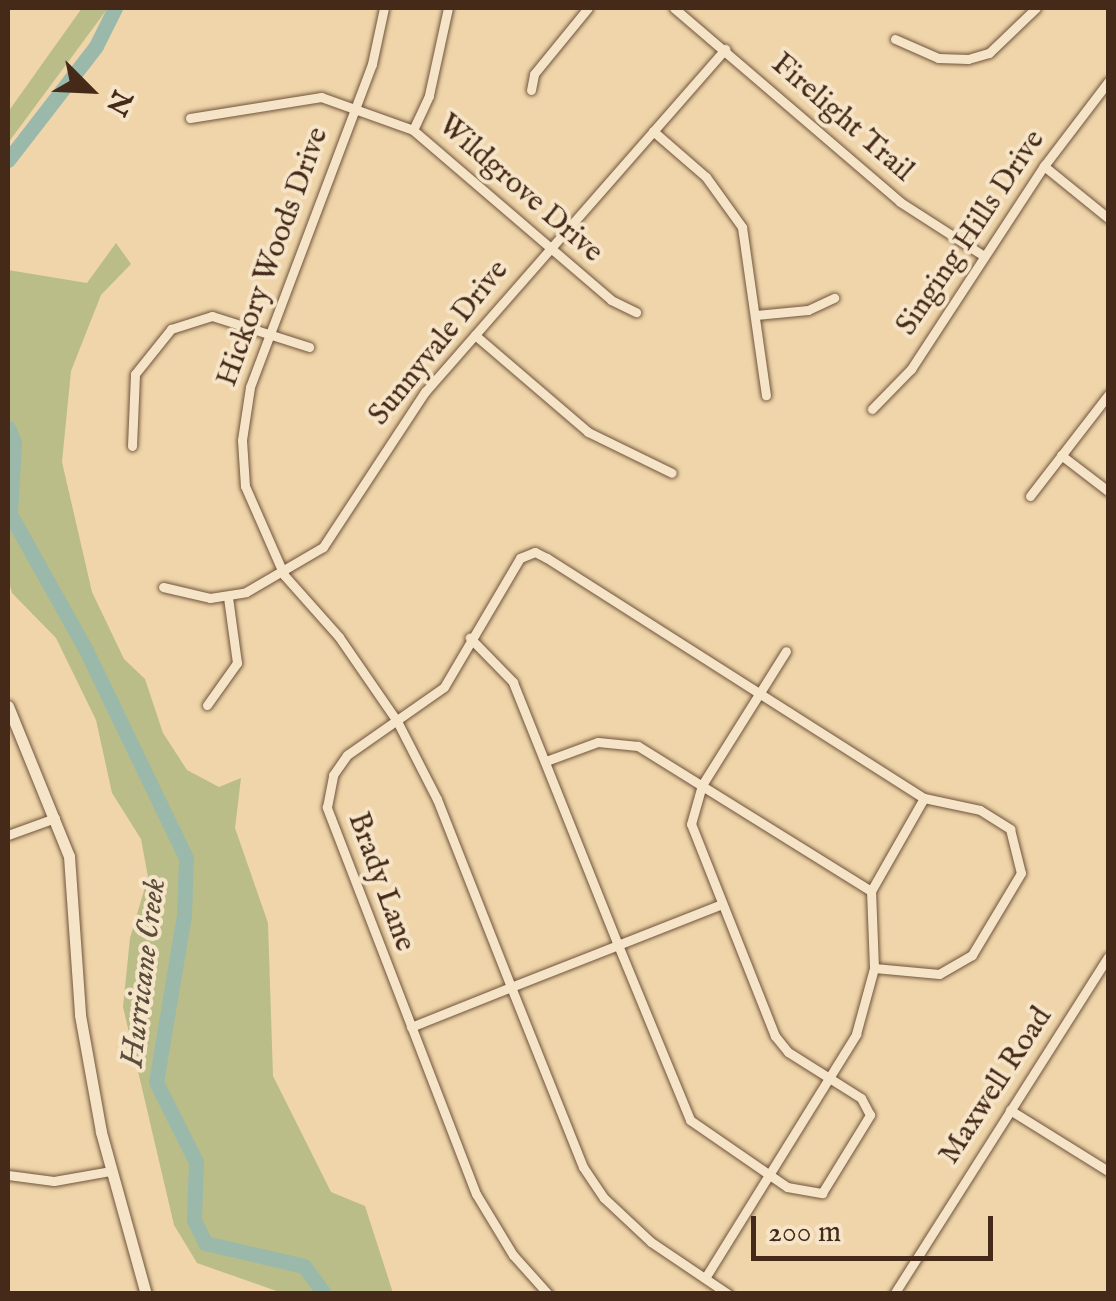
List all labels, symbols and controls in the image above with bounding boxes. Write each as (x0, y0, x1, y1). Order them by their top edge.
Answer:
north arrow (40, 40, 140, 140)
street label: Firelight Trail (763, 46, 921, 190)
text: N (97, 84, 139, 121)
street label: Wildgrove Drive (430, 107, 610, 271)
street label: Hickory Woods Drive (209, 123, 337, 391)
street label: Singing Hills Drive (889, 124, 1053, 342)
street label: Sunnyvale Drive (361, 253, 517, 433)
street label: Brady Lane (339, 808, 423, 956)
water label: Hurricane Creek (114, 877, 176, 1069)
street label: Maxwell Road (932, 1001, 1060, 1171)
scale bar (756, 1196, 998, 1258)
text: 200 m (768, 1214, 841, 1252)

